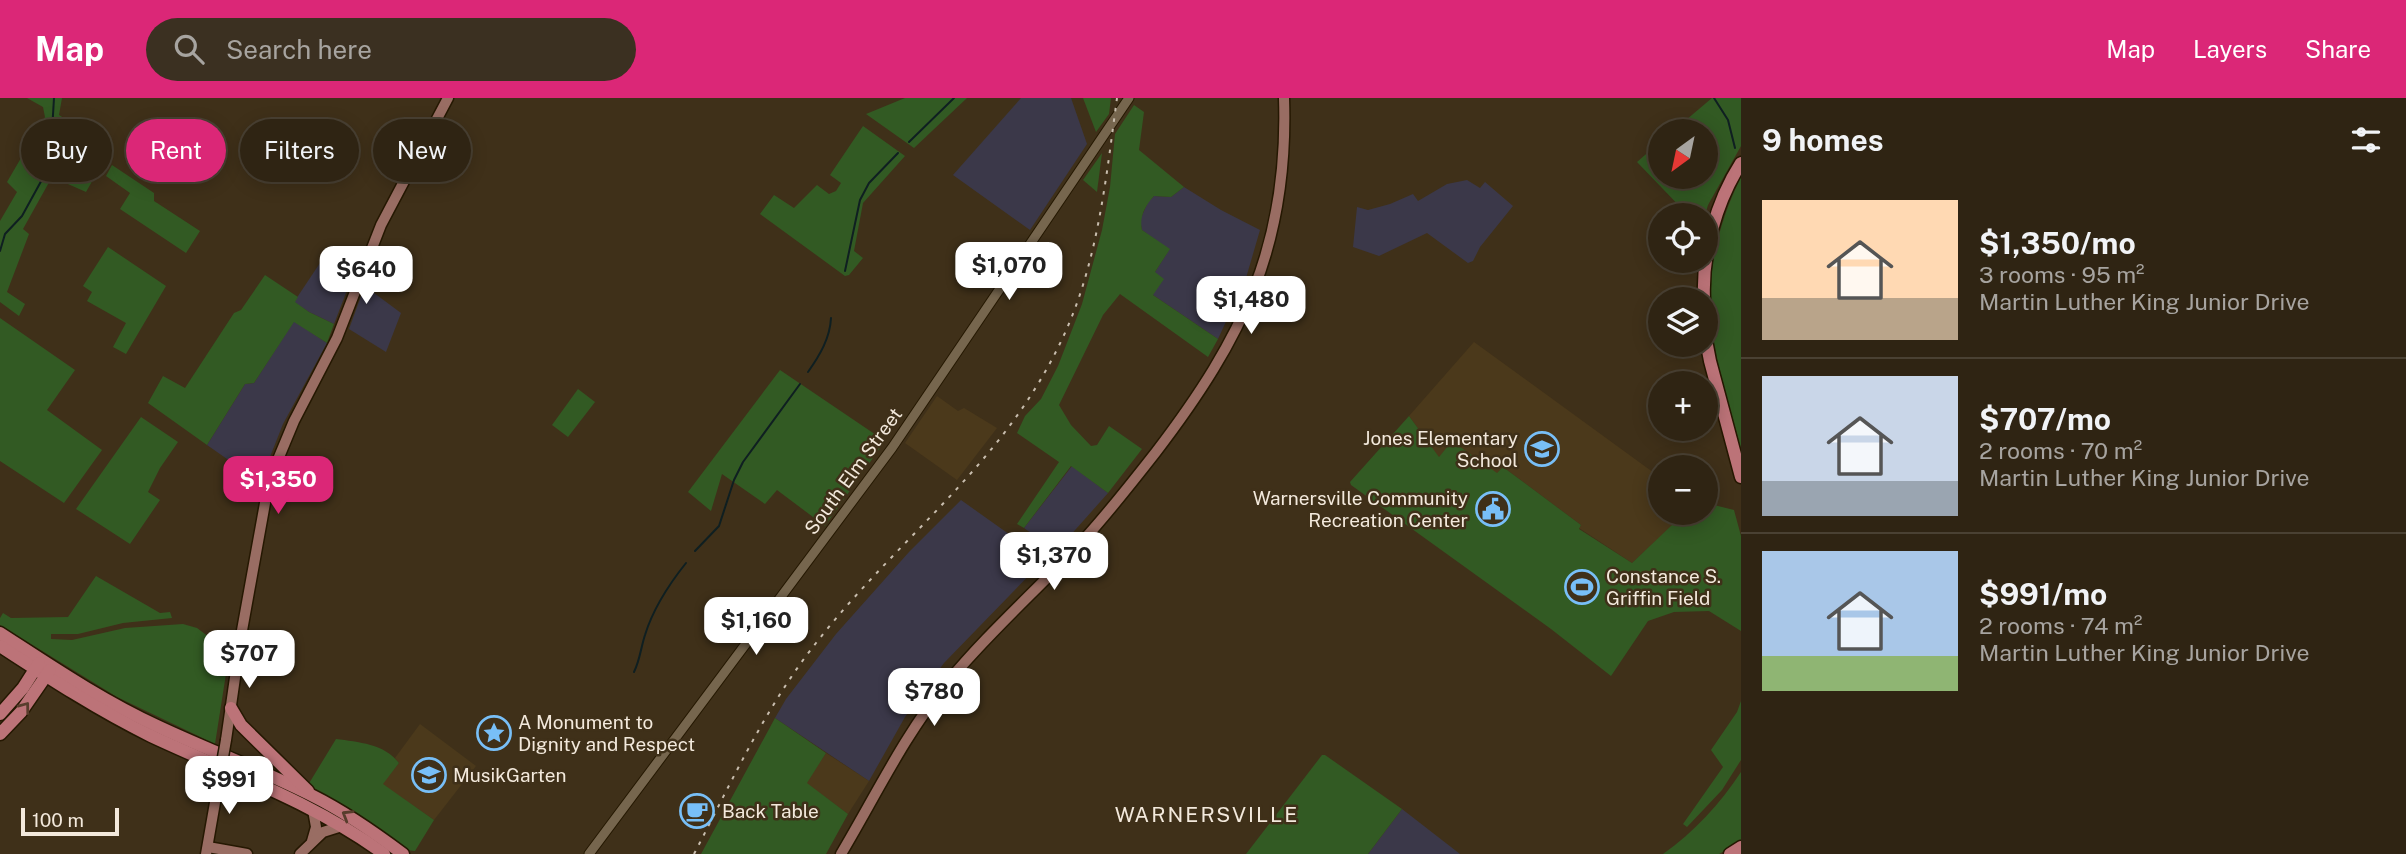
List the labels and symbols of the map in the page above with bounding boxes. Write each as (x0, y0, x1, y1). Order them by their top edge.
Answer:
north arrow (1648, 119, 1718, 189)
pin: $1,070 (952, 242, 1066, 302)
pin: $640 (325, 246, 407, 306)
pin: $1,480 (1194, 276, 1308, 336)
street label: South Elm Street (800, 403, 906, 539)
place label: Jones Elementary School (1363, 427, 1518, 471)
school or university icon: Jones Elementary School (1523, 430, 1561, 468)
pin: $1,350 (221, 456, 335, 516)
place label: Warnersville Community Recreation Center (1253, 487, 1468, 531)
public building icon: Warnersville Community Recreation Center (1474, 490, 1512, 528)
pin: $1,370 (997, 532, 1111, 592)
place label: Constance S. Griffin Field (1606, 565, 1721, 609)
sports icon: Constance S. Griffin Field (1563, 568, 1601, 606)
pin: $1,160 (699, 598, 813, 657)
pin: $707 (208, 630, 290, 690)
pin: $780 (893, 668, 975, 728)
one-way arrow (17, 702, 29, 714)
place label: A Monument to Dignity and Respect (518, 711, 695, 755)
place icon: A Monument to Dignity and Respect (475, 714, 513, 752)
pin: $991 (188, 756, 270, 816)
school or university icon: MusikGarten (410, 756, 448, 794)
place label: MusikGarten (453, 764, 566, 786)
cafe icon: Back Table (678, 792, 716, 830)
place label: Back Table (722, 800, 819, 822)
district label: WARNERSVILLE (1115, 802, 1299, 827)
scale bar (21, 805, 119, 837)
one-way arrow (342, 811, 355, 824)

